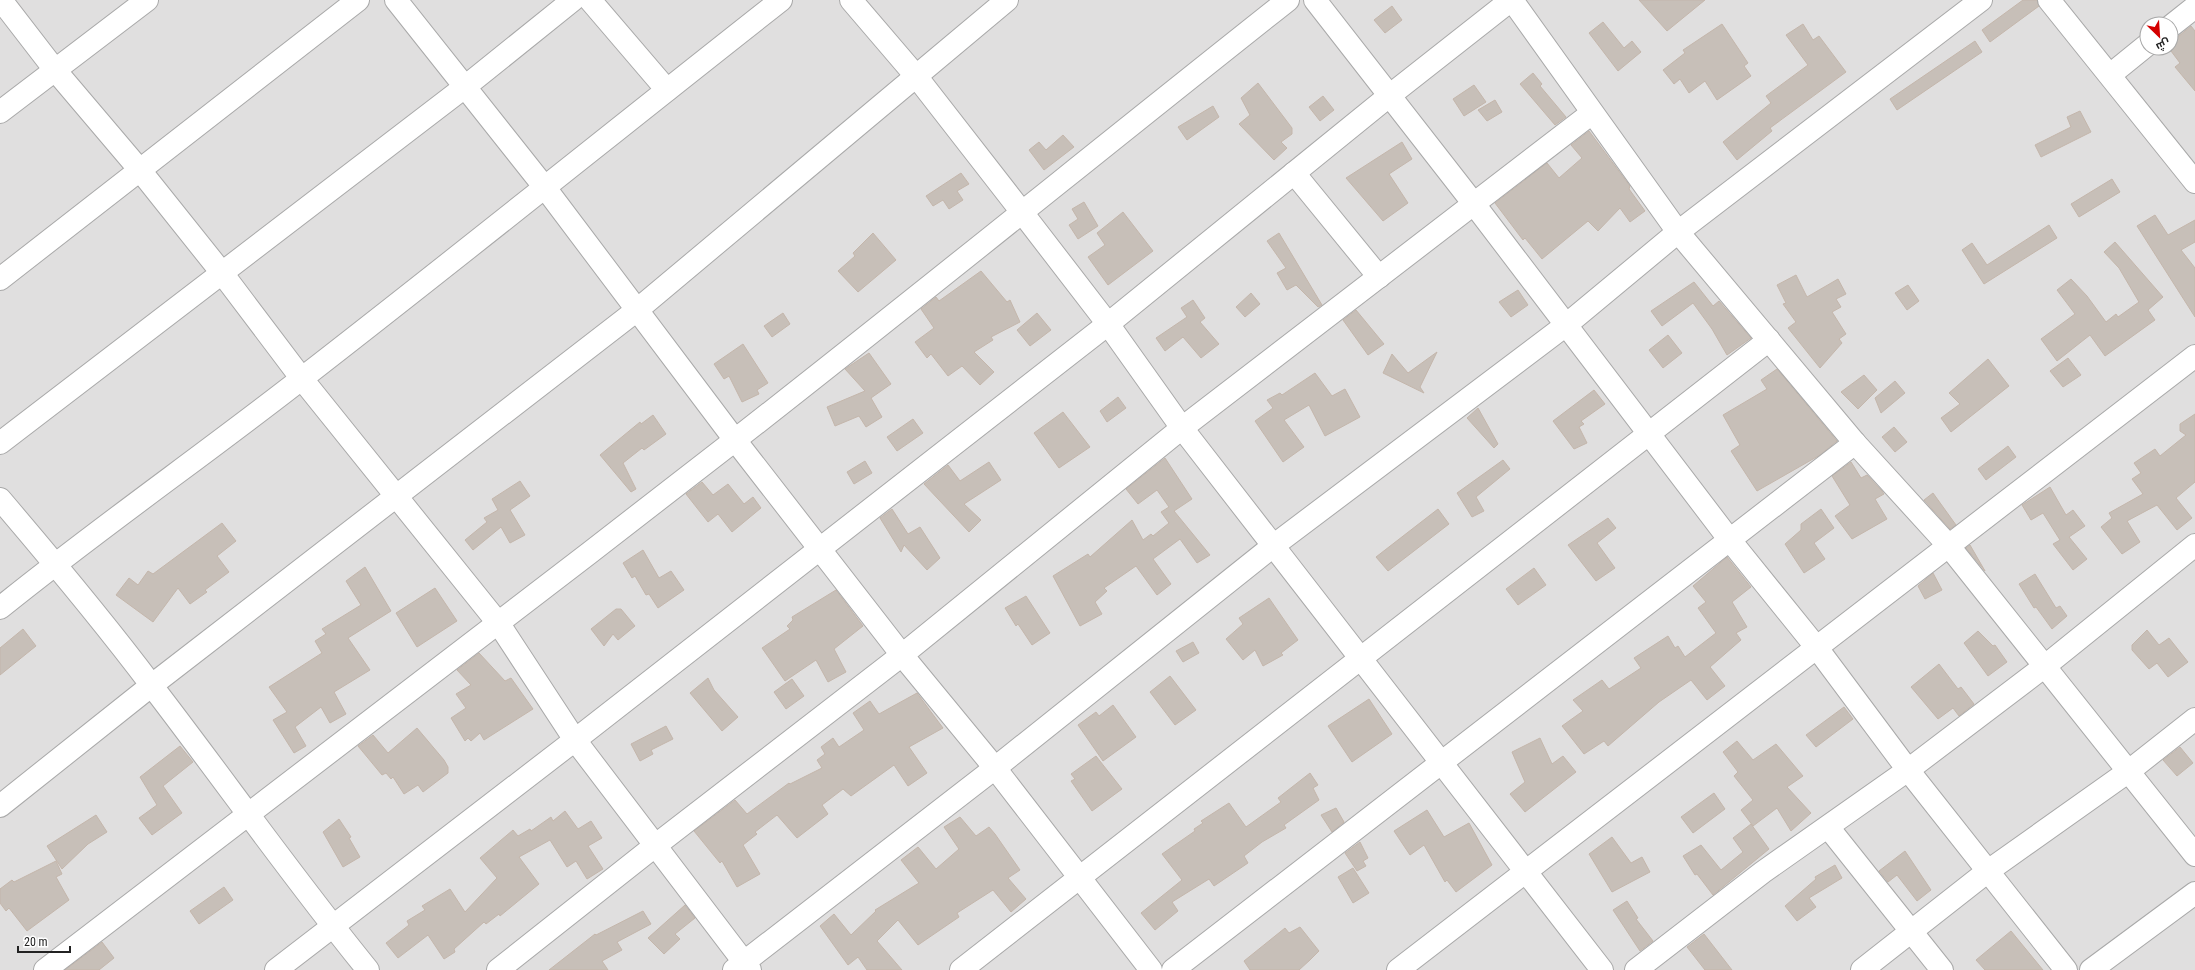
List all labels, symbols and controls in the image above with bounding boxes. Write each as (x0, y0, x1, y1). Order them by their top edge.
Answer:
north arrow (2139, 16, 2179, 56)
text: ش (2154, 36, 2172, 53)
scale bar (18, 928, 70, 954)
text: 20 m (24, 935, 48, 949)

